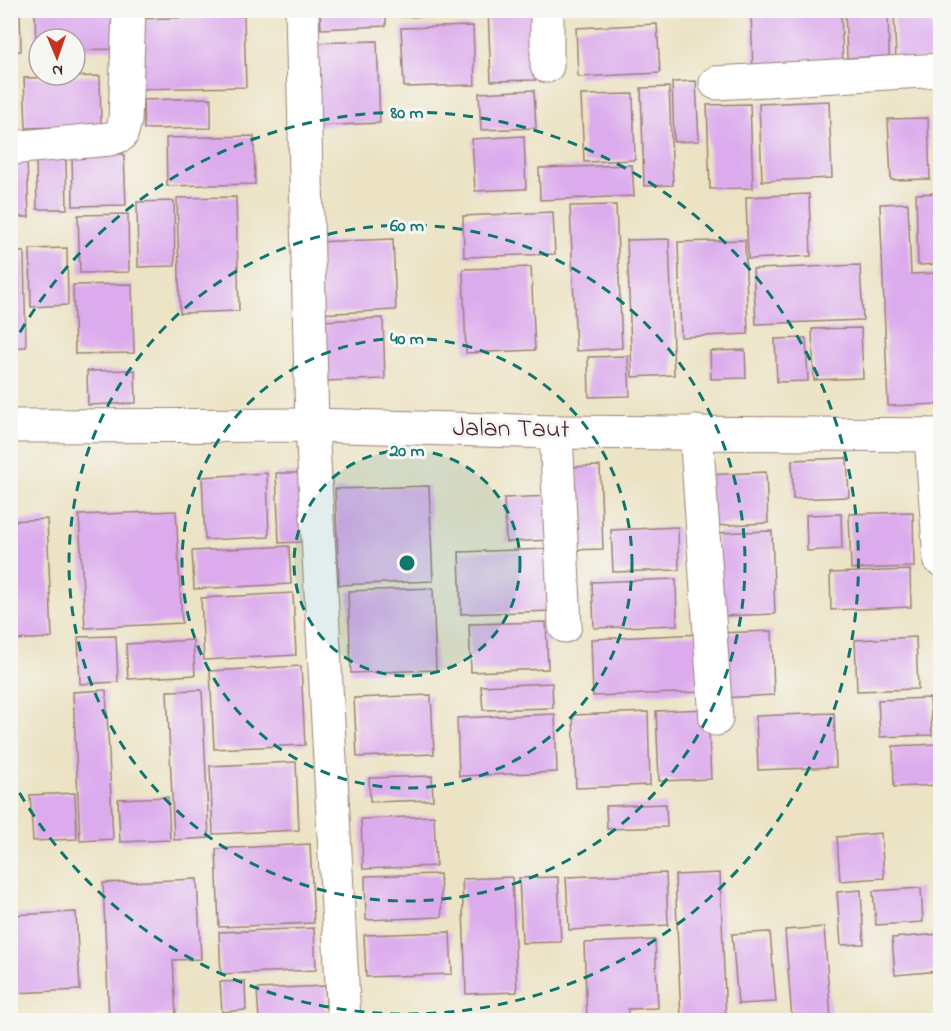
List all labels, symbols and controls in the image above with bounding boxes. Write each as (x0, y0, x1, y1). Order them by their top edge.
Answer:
north arrow (27, 27, 87, 87)
text: N (51, 58, 63, 82)
text: 80 m (390, 101, 424, 127)
text: 60 m (390, 214, 424, 240)
text: 40 m (390, 327, 424, 353)
street label: Jalan Taut (452, 410, 570, 450)
text: 20 m (388, 439, 425, 465)
centre of rings (397, 553, 417, 573)

